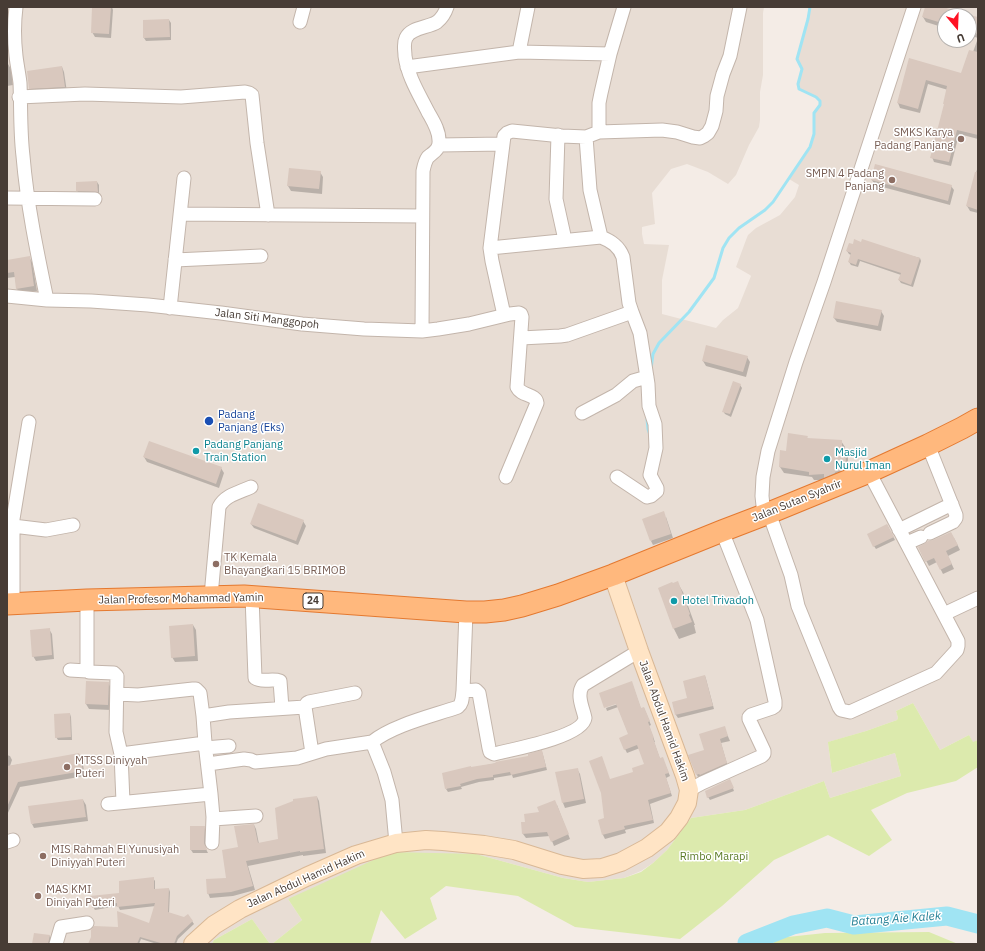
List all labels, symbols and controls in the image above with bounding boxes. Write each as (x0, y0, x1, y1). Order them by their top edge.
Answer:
north arrow (937, 8, 977, 48)
text: U (955, 31, 966, 46)
place label: SMKS Karya Padang Panjang (874, 126, 953, 152)
marker: SMKS Karya Padang Panjang (956, 134, 966, 144)
place label: SMPN 4 Padang Panjang (806, 167, 884, 193)
marker: SMPN 4 Padang Panjang (887, 175, 897, 185)
street label: Jalan Siti Manggopoh (214, 306, 320, 332)
place label: Padang Panjang (Eks) (218, 408, 285, 434)
marker: Padang Panjang (Eks) (203, 415, 215, 427)
place label: Padang Panjang Train Station (204, 438, 283, 464)
marker: Padang Panjang Train Station (191, 446, 201, 456)
place label: Masjid Nurul Iman (835, 446, 891, 472)
marker: Masjid Nurul Iman (822, 454, 832, 464)
street label: Jalan Sutan Syahrir (750, 477, 844, 525)
place label: TK Kemala Bhayangkari 15 BRIMOB (224, 551, 346, 577)
marker: TK Kemala Bhayangkari 15 BRIMOB (211, 559, 221, 569)
street label: Jalan Profesor Mohammad Yamin (98, 591, 264, 607)
road number: 24 (303, 593, 323, 609)
place label: Hotel Trivadoh (682, 594, 754, 608)
marker: Hotel Trivadoh (669, 596, 679, 606)
street label: Jalan Abdul Hamid Hakim (636, 659, 692, 783)
place label: MTSS Diniyyah Puteri (75, 754, 147, 780)
marker: MTSS Diniyyah Puteri (62, 762, 72, 772)
place label: MIS Rahmah El Yunusiyah Diniyyah Puteri (51, 843, 179, 869)
street label: Jalan Abdul Hamid Hakim (245, 847, 367, 911)
park label: Rimbo Marapi (680, 850, 748, 864)
marker: MIS Rahmah El Yunusiyah Diniyyah Puteri (38, 851, 48, 861)
place label: MAS KMI Diniyah Puteri (46, 883, 115, 909)
marker: MAS KMI Diniyah Puteri (33, 891, 43, 901)
water label: Batang Aie Kalek (851, 909, 941, 929)

